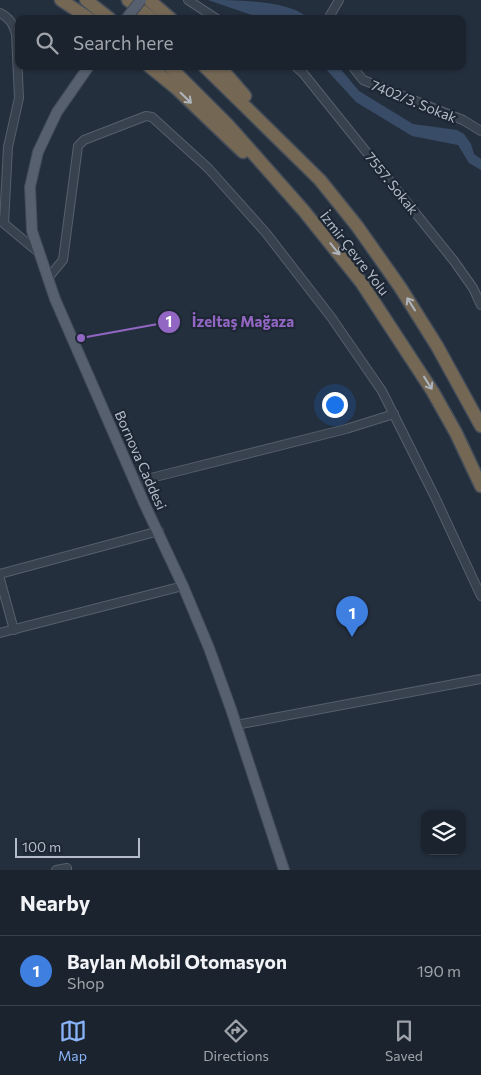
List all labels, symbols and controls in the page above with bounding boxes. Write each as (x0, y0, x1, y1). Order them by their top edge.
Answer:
search box (15, 15, 466, 70)
icon: search (33, 29, 61, 57)
text: Search here (73, 31, 173, 54)
street label: 7402/3. Sokak (369, 76, 460, 126)
one-way arrow (180, 92, 192, 104)
street label: 7557. Sokak (362, 149, 422, 218)
street label: İzmir Çevre Yolu (317, 208, 393, 298)
one-way arrow (329, 243, 340, 256)
one-way arrow (406, 298, 416, 312)
callout: İzeltaş Mağaza (157, 307, 304, 337)
text: 1 (166, 312, 172, 330)
text: İzeltaş Mağaza (192, 312, 294, 330)
one-way arrow (423, 375, 433, 389)
your location (322, 392, 348, 418)
street label: Bornova Caddesi (112, 408, 170, 512)
pin: 1 (336, 596, 368, 637)
map controls (421, 810, 466, 855)
button: layers (421, 810, 466, 855)
scale bar (15, 835, 140, 858)
text: 100 m (22, 838, 61, 855)
text: Nearby (20, 890, 90, 915)
text: Baylan Mobil Otomasyon (67, 950, 287, 973)
text: 1 (32, 961, 40, 980)
text: 190 m (417, 961, 461, 980)
text: Shop (67, 973, 105, 992)
tab: Map (58, 1017, 87, 1064)
tab: Directions (203, 1017, 269, 1064)
tab: Saved (385, 1017, 423, 1064)

